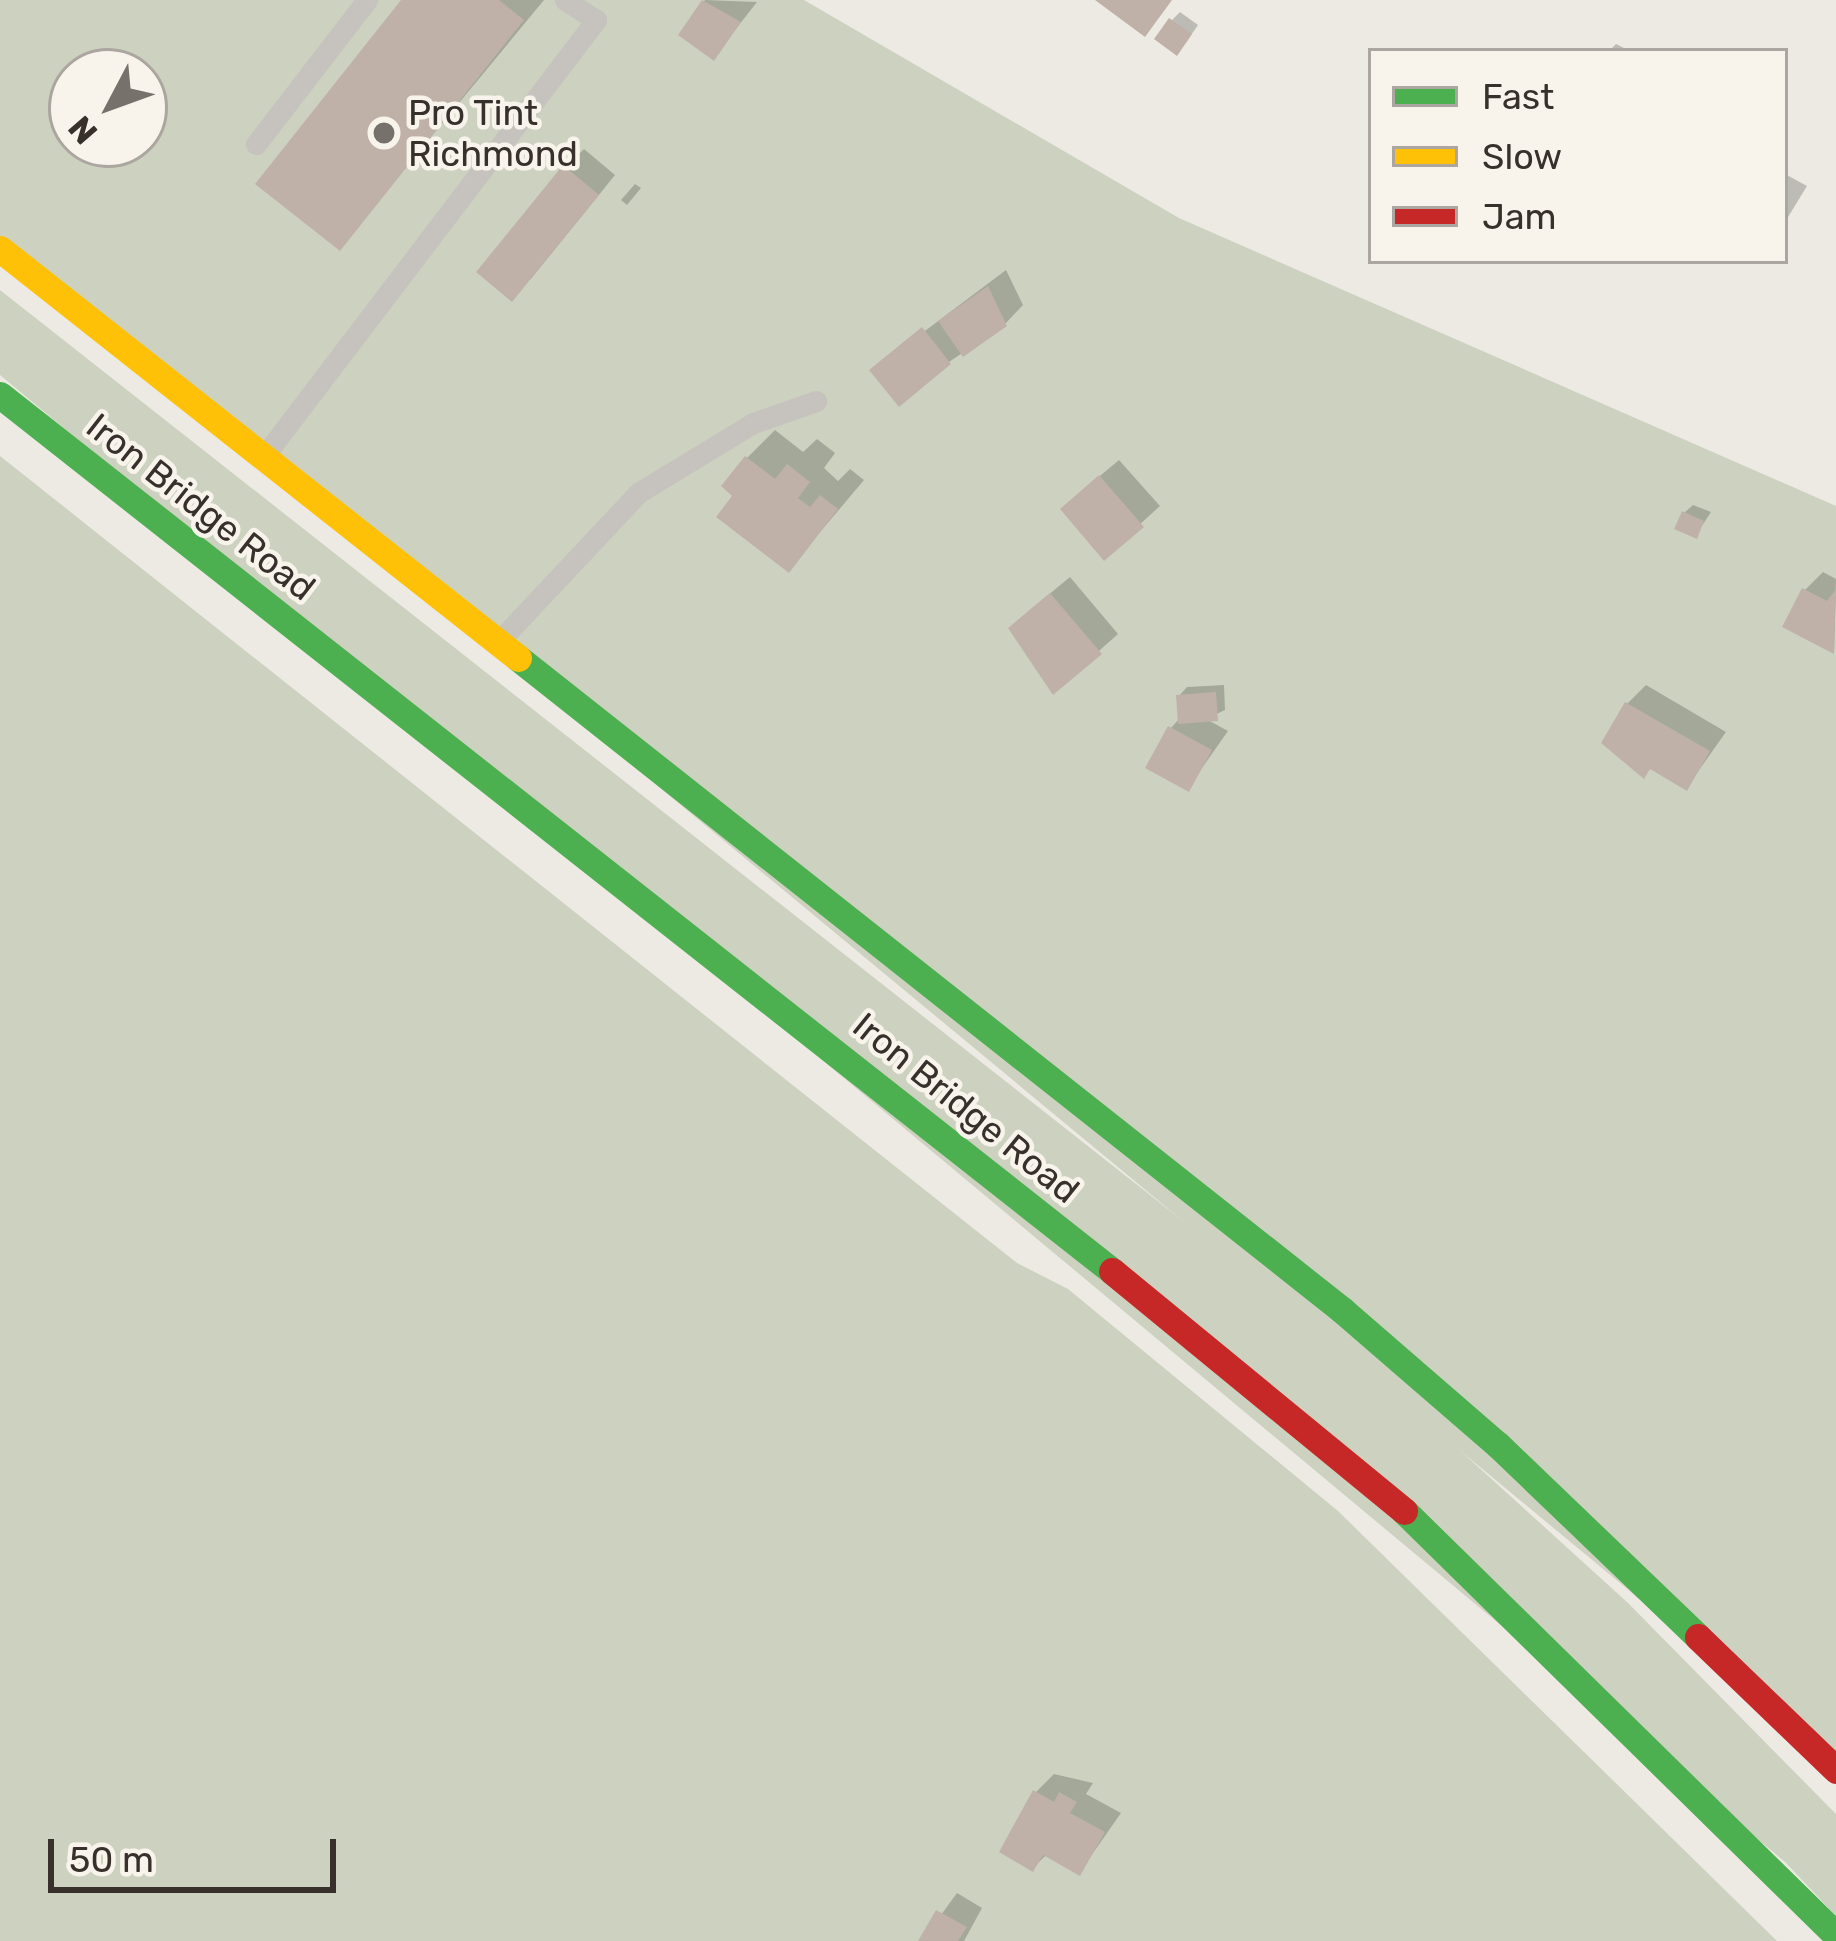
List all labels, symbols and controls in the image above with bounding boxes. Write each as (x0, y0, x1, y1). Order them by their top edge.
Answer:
north arrow (48, 48, 168, 168)
legend (1368, 48, 1788, 264)
text: Fast (1482, 75, 1554, 118)
place label: Pro Tint Richmond (408, 90, 578, 175)
text: N (60, 108, 105, 152)
marker: Pro Tint Richmond (371, 120, 397, 146)
text: Slow (1482, 135, 1562, 178)
text: Jam (1482, 195, 1557, 238)
street label: Iron Bridge Road (78, 404, 324, 610)
street label: Iron Bridge Road (844, 1004, 1088, 1212)
scale bar (54, 1815, 342, 1889)
text: 50 m (69, 1838, 154, 1881)

